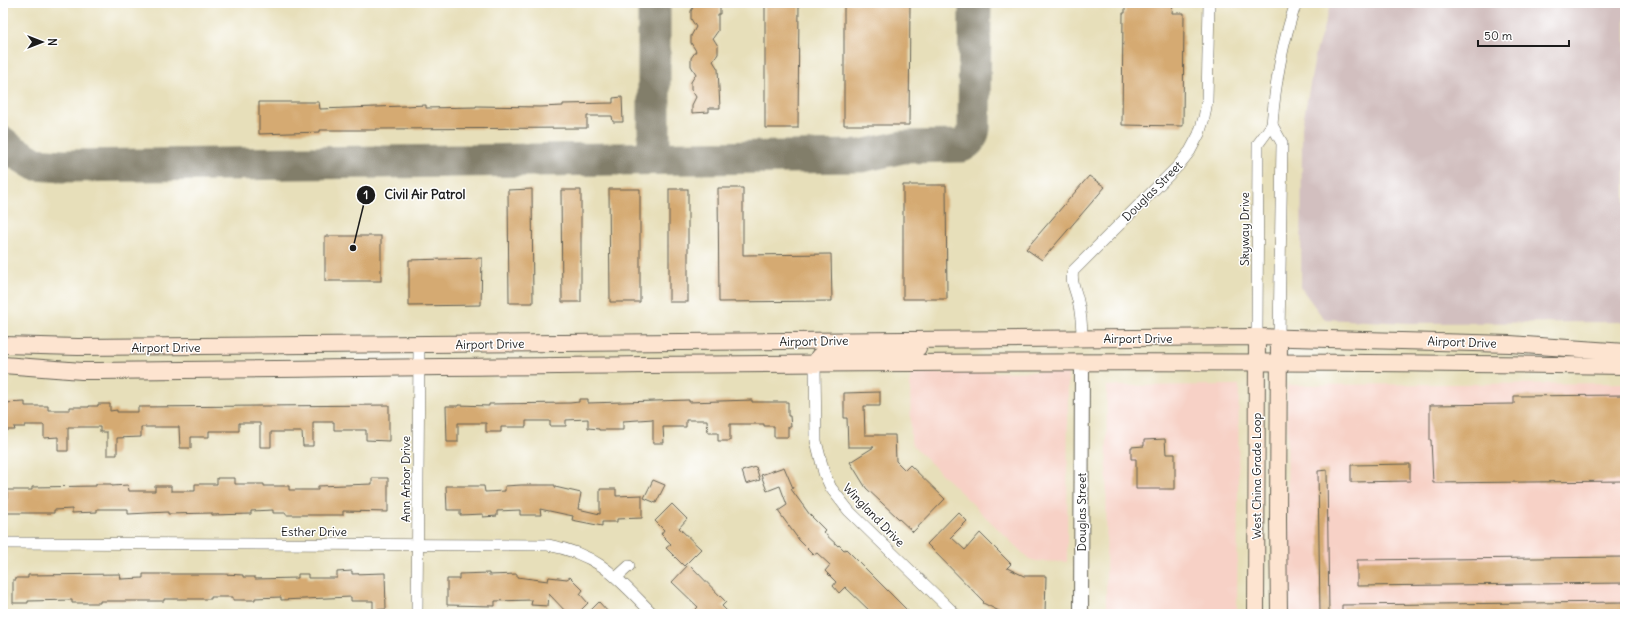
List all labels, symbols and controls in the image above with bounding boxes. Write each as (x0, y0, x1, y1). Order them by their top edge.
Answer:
north arrow (22, 22, 62, 62)
scale bar (1478, 22, 1569, 48)
text: 50 m (1484, 28, 1513, 43)
text: N (45, 38, 59, 46)
street label: Douglas Street (1119, 158, 1185, 224)
callout: Civil Air Patrol (356, 182, 473, 207)
text: Civil Air Patrol (384, 186, 466, 203)
text: 1 (364, 187, 368, 202)
street label: Skyway Drive (1237, 192, 1252, 266)
street label: Airport Drive (1103, 331, 1173, 346)
street label: Airport Drive (779, 333, 849, 349)
street label: Airport Drive (1427, 333, 1497, 351)
street label: Airport Drive (455, 336, 525, 352)
street label: Airport Drive (131, 340, 201, 355)
street label: West China Grade Loop (1249, 412, 1264, 539)
street label: Ann Arbor Drive (398, 436, 413, 522)
street label: Douglas Street (1074, 473, 1089, 551)
street label: Wingland Drive (840, 480, 908, 550)
street label: Esther Drive (281, 524, 347, 539)

